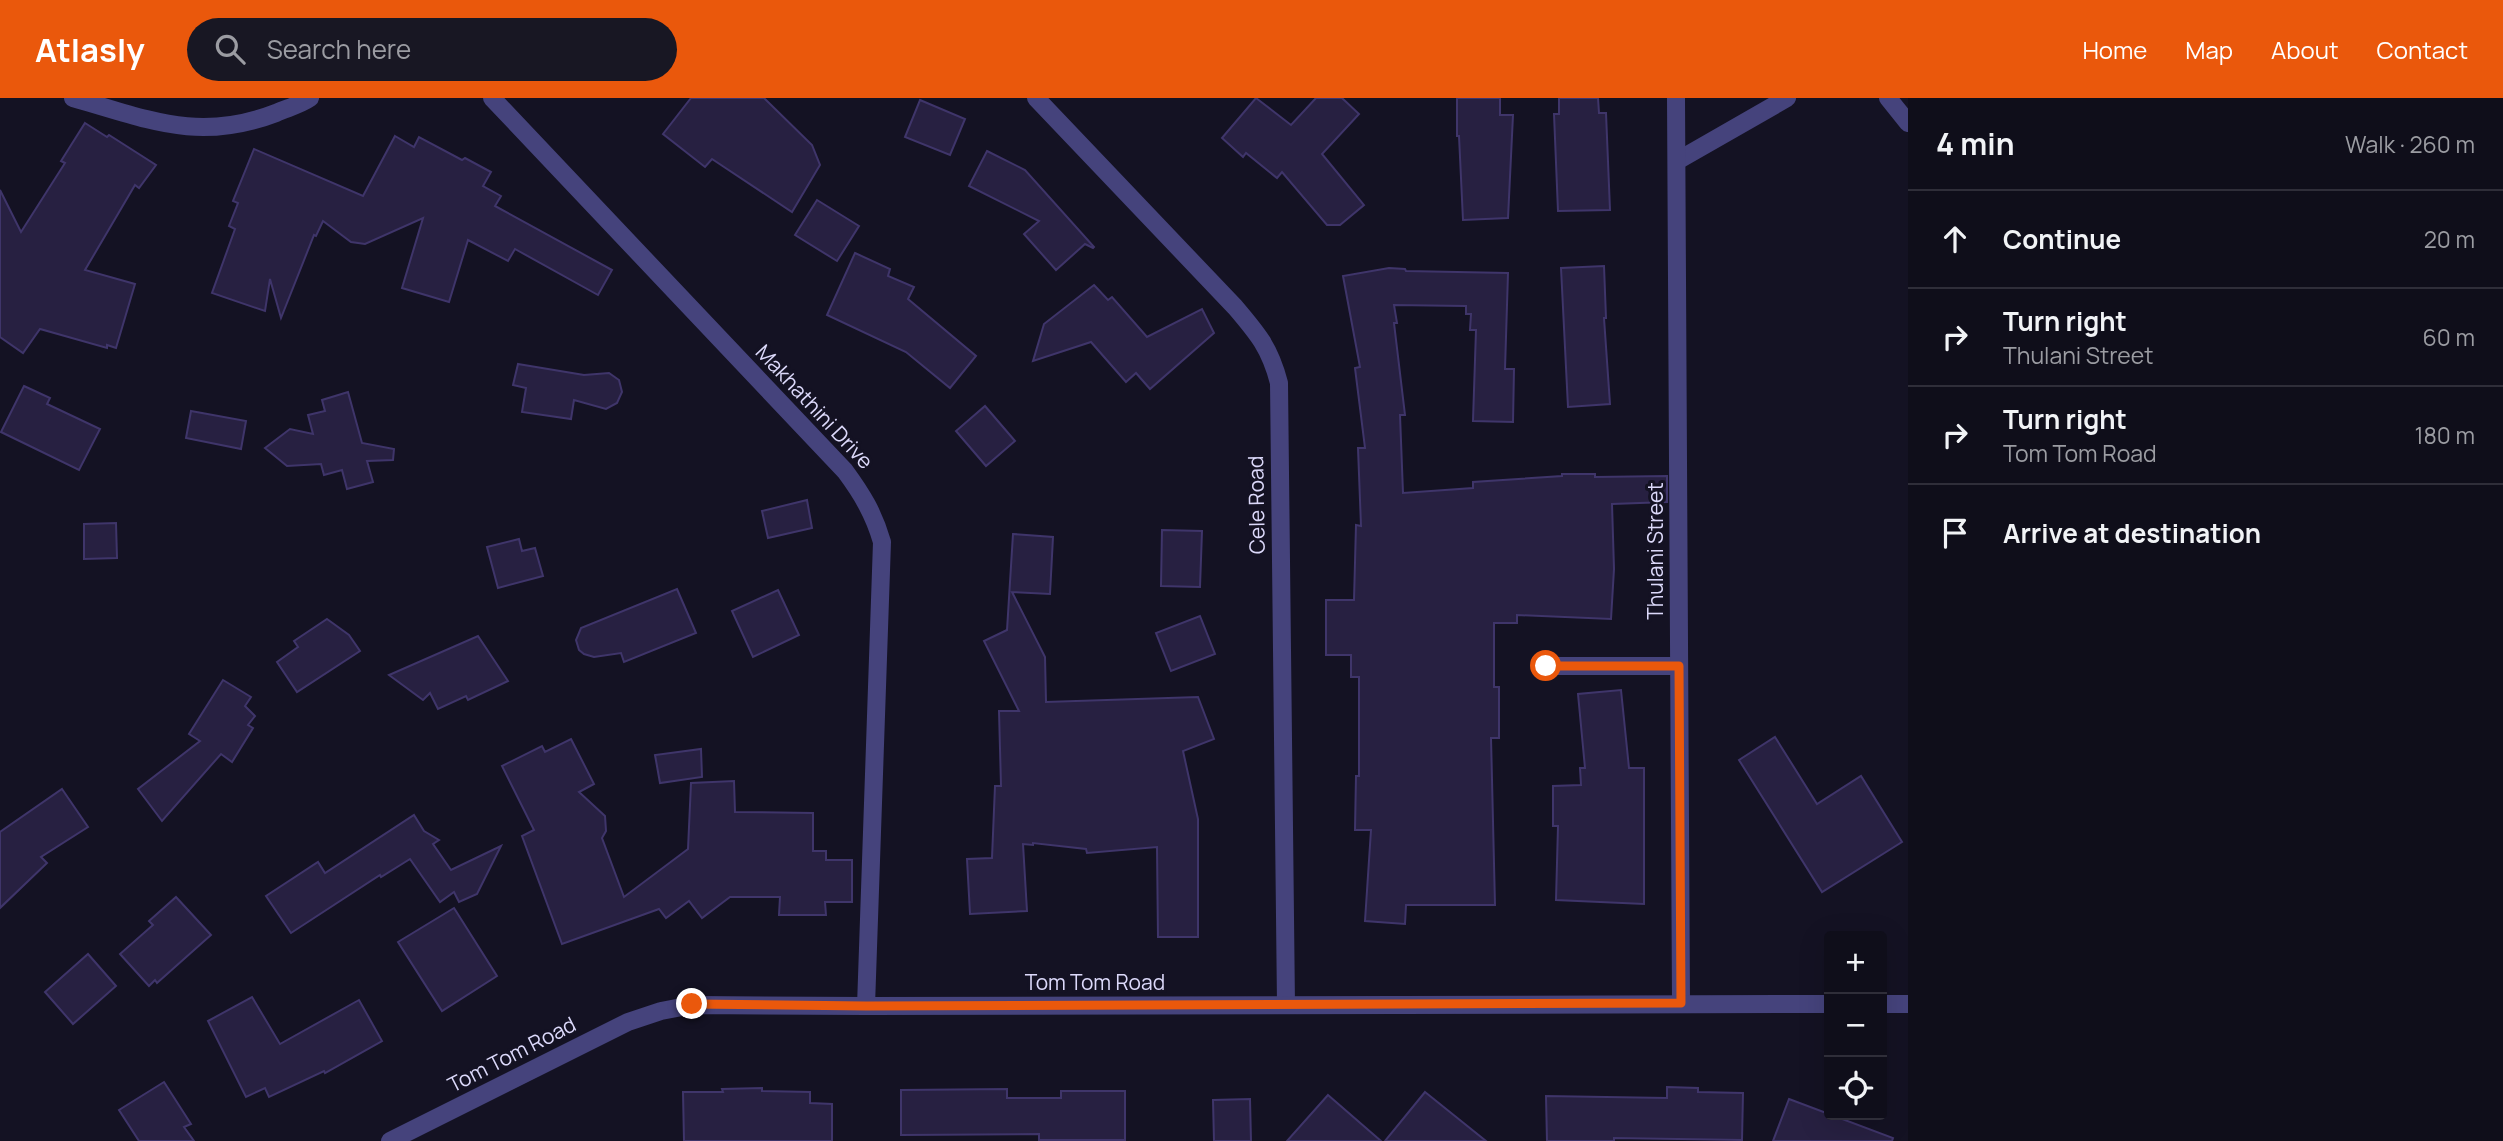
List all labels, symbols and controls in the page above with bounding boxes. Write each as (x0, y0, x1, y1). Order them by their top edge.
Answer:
search box (187, 18, 677, 81)
text: Atlasly (35, 27, 145, 72)
icon: search (211, 30, 249, 68)
text: Search here (267, 31, 411, 67)
text: Home (2082, 33, 2147, 66)
text: Map (2185, 33, 2233, 66)
text: About (2271, 33, 2339, 66)
text: Contact (2377, 33, 2468, 66)
text: 4 min (1936, 123, 2014, 164)
text: Walk · 260 m (2345, 128, 2475, 160)
icon: ahead (1936, 220, 1974, 258)
text: Continue (2003, 221, 2121, 257)
text: 20 m (2424, 223, 2475, 255)
text: Turn right (2003, 303, 2127, 339)
icon: right (1936, 318, 1974, 356)
text: 60 m (2423, 321, 2475, 353)
street label: Makhathini Drive (750, 338, 880, 474)
text: Thulani Street (2003, 339, 2153, 371)
text: Turn right (2003, 401, 2127, 437)
icon: right (1936, 416, 1974, 454)
text: 180 m (2415, 419, 2475, 451)
text: Tom Tom Road (2003, 437, 2157, 469)
street label: Cele Road (1241, 456, 1271, 554)
street label: Thulani Street (1641, 482, 1669, 620)
icon: arrive (1936, 514, 1974, 552)
text: Arrive at destination (2003, 515, 2261, 551)
route start (1530, 650, 1561, 681)
map controls (1824, 931, 1887, 1120)
button: + (1824, 931, 1887, 994)
street label: Tom Tom Road (1025, 968, 1165, 996)
route end (676, 988, 707, 1019)
button: − (1824, 994, 1887, 1057)
street label: Tom Tom Road (443, 1010, 580, 1098)
button: locate (1824, 1057, 1887, 1120)

